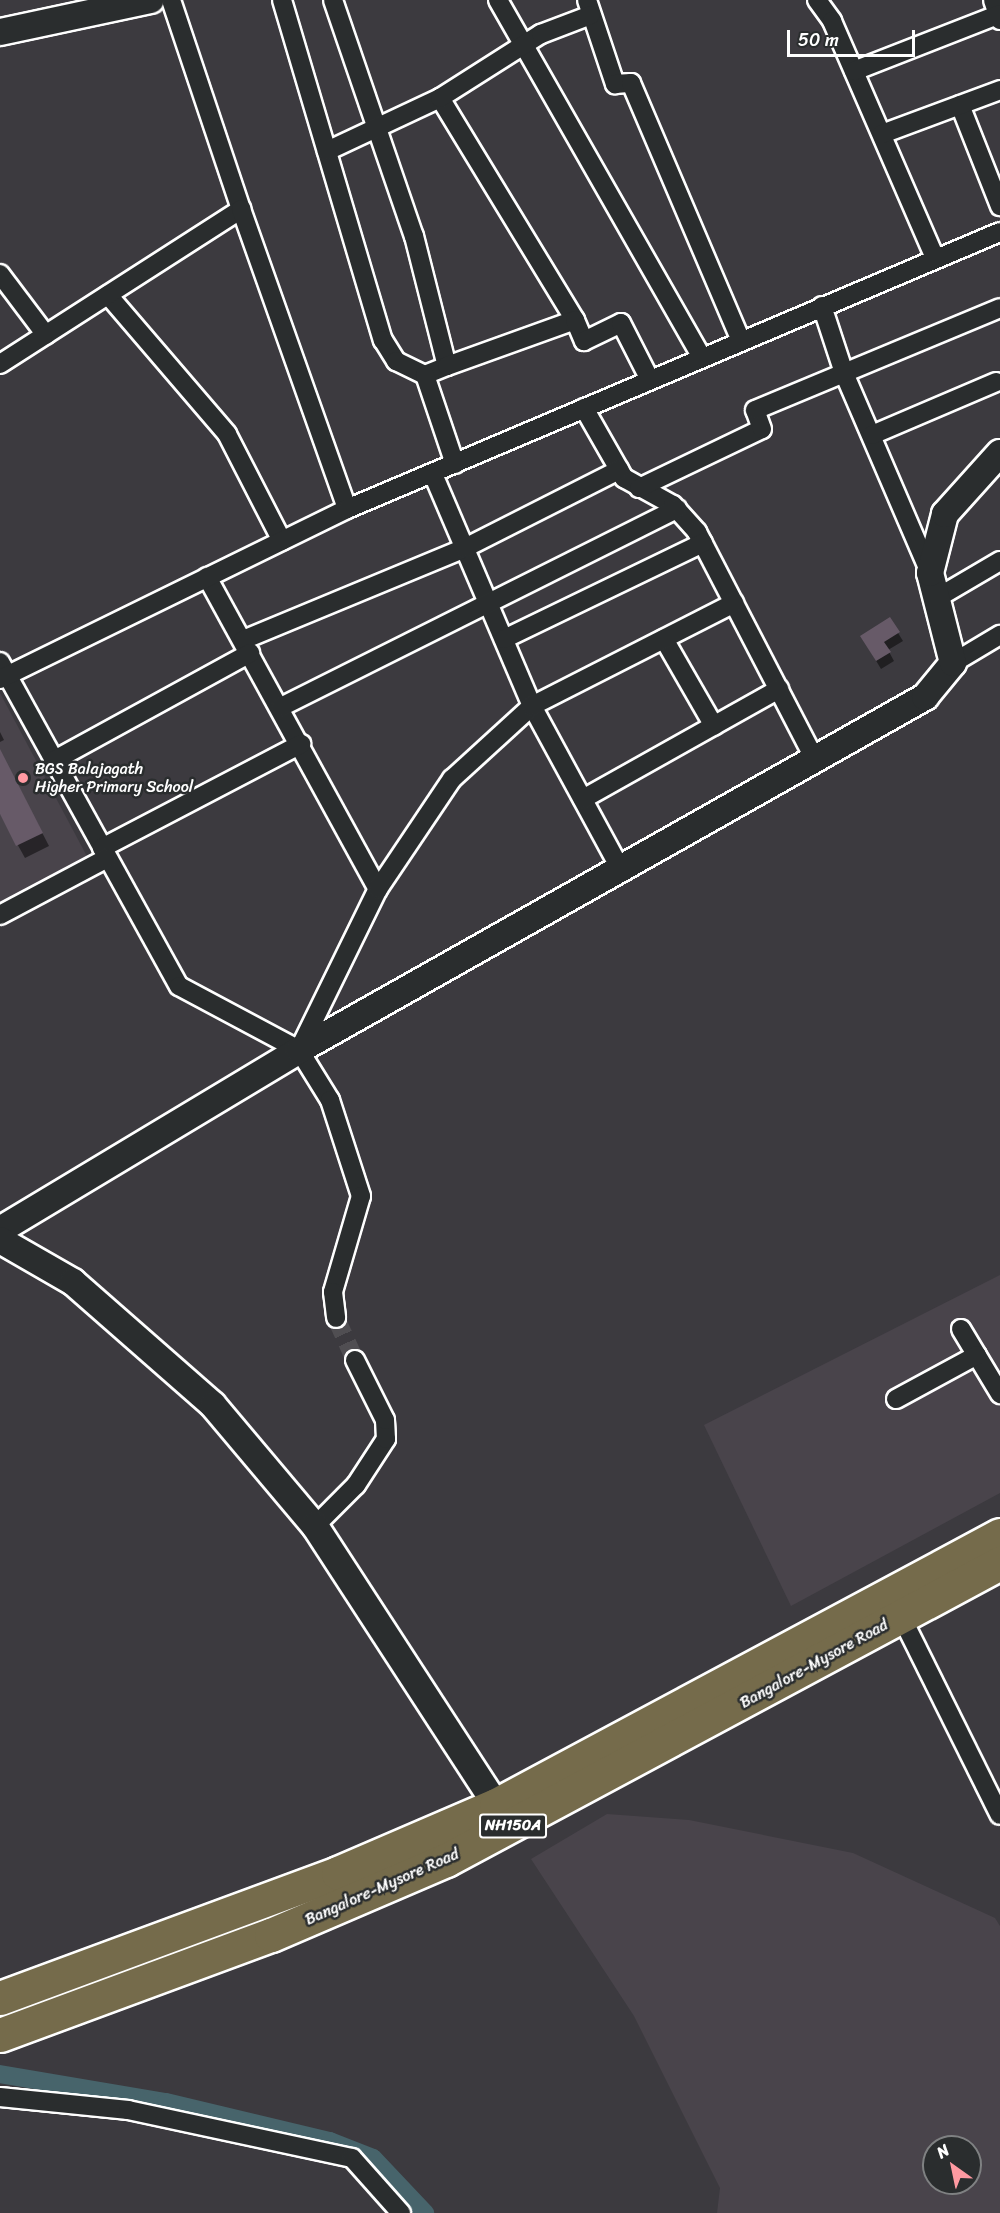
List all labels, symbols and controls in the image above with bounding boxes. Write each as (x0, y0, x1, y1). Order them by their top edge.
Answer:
scale bar (790, 18, 918, 56)
text: 50 m (798, 24, 839, 56)
place label: BGS Balajagath Higher Primary School (35, 759, 193, 797)
marker: BGS Balajagath Higher Primary School (16, 771, 30, 785)
street label: Bangalore-Mysore Road (737, 1615, 891, 1713)
road number: NH150A (478, 1814, 548, 1838)
street label: Bangalore-Mysore Road (302, 1844, 462, 1930)
north arrow (922, 2135, 982, 2195)
text: N (930, 2136, 956, 2166)

